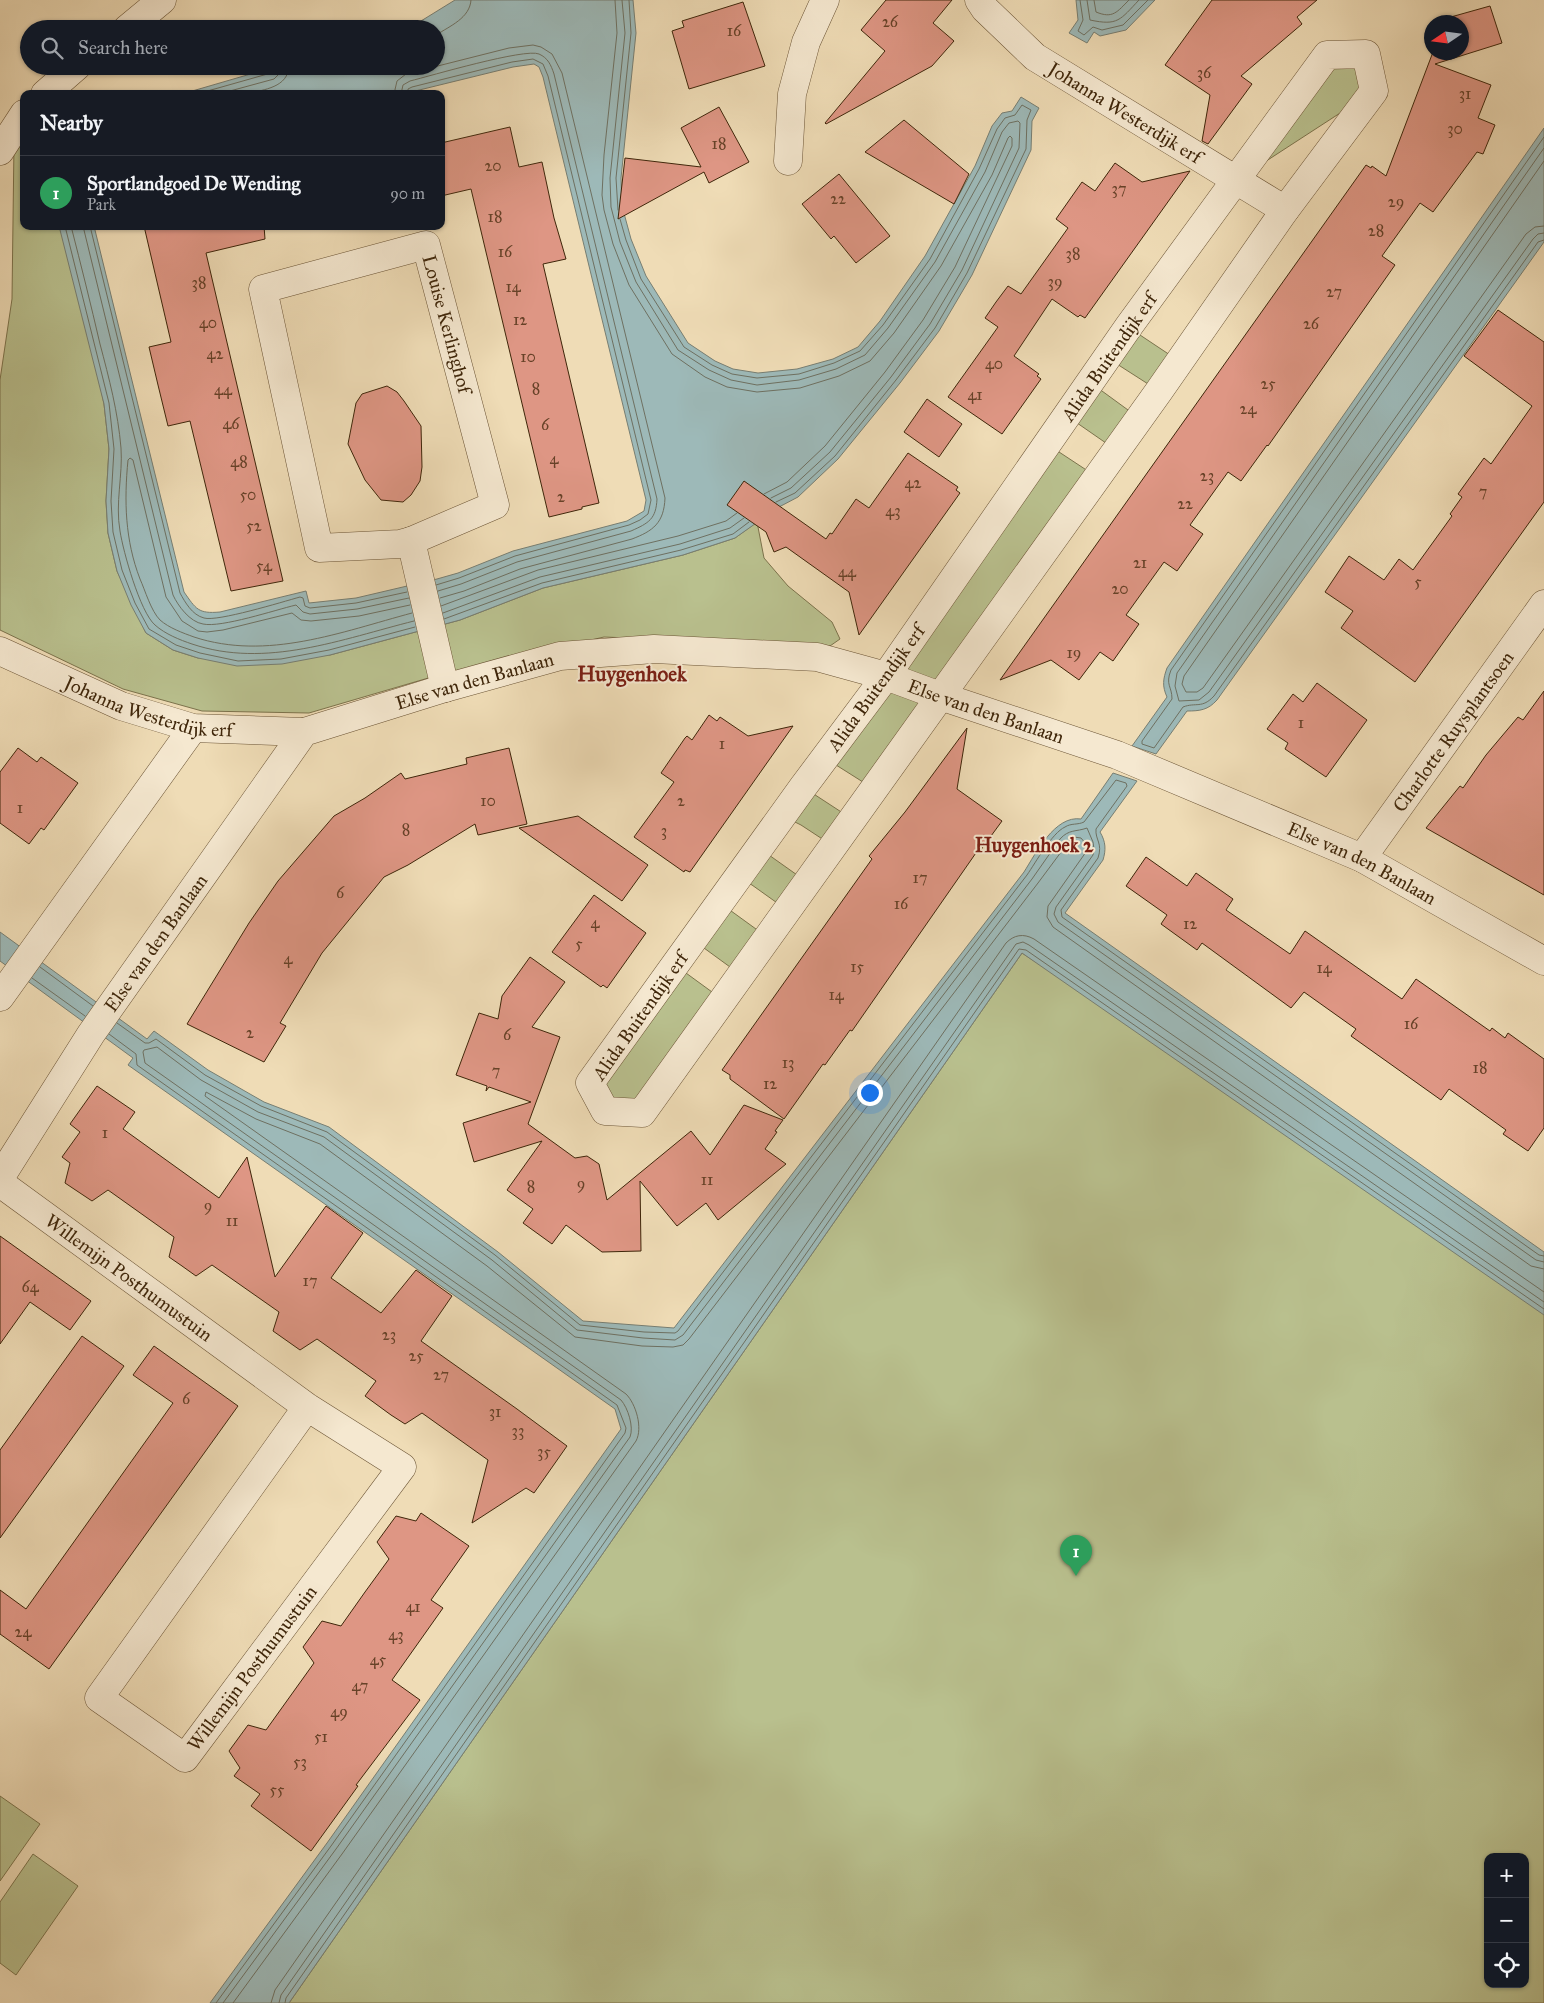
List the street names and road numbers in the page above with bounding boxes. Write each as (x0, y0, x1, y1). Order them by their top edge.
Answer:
street label: Johanna Westerdijk erf (1042, 56, 1208, 169)
street label: Louise Kerlinghof (417, 252, 477, 398)
street label: Alida Buitendijk erf (1056, 286, 1163, 426)
street label: Alida Buitendijk erf (822, 618, 931, 757)
street label: Charlotte Ruysplantsoen (1388, 646, 1518, 816)
street label: Else van den Banlaan (393, 647, 556, 714)
street label: Johanna Westerdijk erf (59, 670, 236, 741)
street label: Else van den Banlaan (905, 674, 1067, 748)
street label: Else van den Banlaan (1284, 817, 1441, 909)
street label: Else van den Banlaan (99, 869, 212, 1016)
street label: Alida Buitendijk erf (587, 945, 694, 1085)
street label: Willemijn Posthumustuin (41, 1209, 217, 1346)
street label: Willemijn Posthumustuin (182, 1581, 322, 1755)

